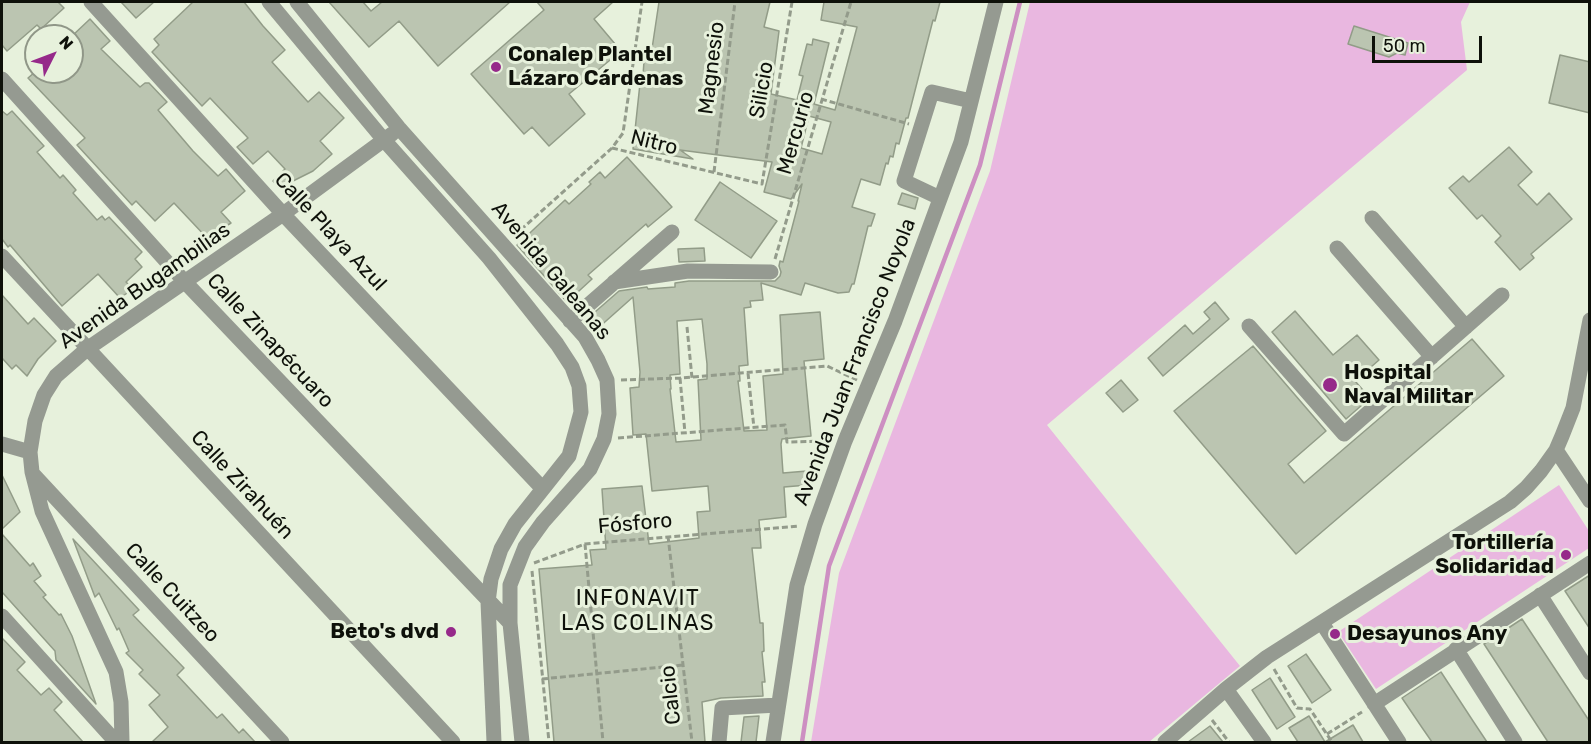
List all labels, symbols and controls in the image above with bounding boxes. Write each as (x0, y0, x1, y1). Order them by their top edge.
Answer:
street label: Magnesio (694, 20, 730, 116)
north arrow (24, 24, 84, 84)
scale bar (1375, 24, 1484, 62)
text: N (55, 32, 77, 54)
text: 50 m (1383, 35, 1426, 57)
place label: Conalep Plantel Lázaro Cárdenas (508, 42, 683, 92)
marker: Conalep Plantel Lázaro Cárdenas (489, 60, 503, 74)
street label: Silicio (745, 60, 779, 120)
street label: Mercurio (772, 88, 820, 178)
street label: Nitro (628, 125, 680, 161)
street label: Calle Playa Azul (269, 167, 391, 297)
street label: Avenida Galeanas (486, 197, 616, 345)
street label: Avenida Juan Francisco Noyola (789, 215, 921, 509)
street label: Avenida Bugambilias (55, 217, 235, 355)
street label: Calle Zinapécuaro (201, 269, 339, 413)
place label: Hospital Naval Militar (1344, 360, 1473, 410)
marker: Hospital Naval Militar (1321, 376, 1339, 394)
street label: Calle Zirahuén (185, 425, 299, 545)
street label: Fósforo (597, 508, 673, 540)
place label: Tortillería Solidaridad (1435, 530, 1554, 580)
street label: Calle Cuitzeo (119, 538, 225, 648)
marker: Tortillería Solidaridad (1559, 548, 1573, 562)
district label: INFONAVIT LAS COLINAS (561, 586, 715, 638)
place label: Beto's dvd (330, 619, 439, 645)
place label: Desayunos Any (1347, 621, 1507, 647)
marker: Beto's dvd (444, 625, 458, 639)
marker: Desayunos Any (1328, 627, 1342, 641)
street label: Calcio (655, 664, 687, 726)

